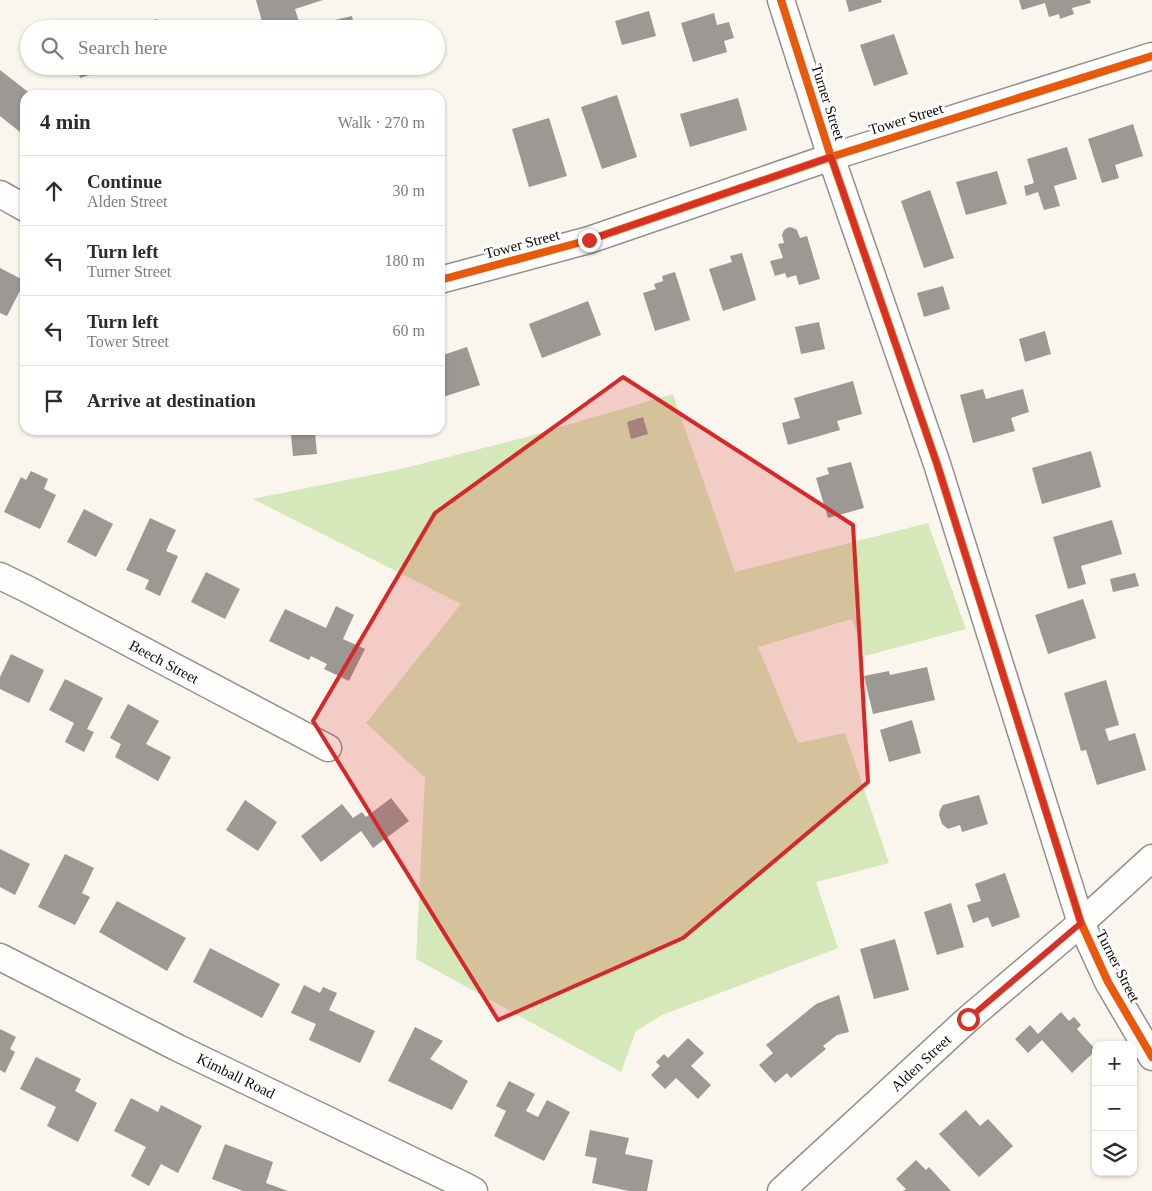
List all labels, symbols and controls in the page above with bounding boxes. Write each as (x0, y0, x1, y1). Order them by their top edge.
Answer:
search box (20, 20, 445, 75)
icon: search (38, 34, 66, 62)
text: Search here (78, 37, 167, 58)
street label: Turner Street (808, 62, 848, 143)
street label: Tower Street (867, 100, 946, 138)
text: 4 min (40, 110, 91, 134)
text: Walk · 270 m (338, 114, 425, 131)
text: Continue (87, 171, 162, 192)
icon: ahead (40, 177, 68, 205)
text: 30 m (393, 182, 425, 199)
text: Alden Street (87, 193, 167, 210)
street label: Tower Street (483, 226, 562, 262)
route end (578, 229, 601, 252)
text: Turn left (87, 241, 159, 262)
icon: left (40, 247, 68, 275)
text: 180 m (385, 252, 425, 269)
text: Turner Street (87, 263, 171, 280)
text: Turn left (87, 311, 159, 332)
icon: left (40, 317, 68, 345)
text: 60 m (393, 322, 425, 339)
text: Tower Street (87, 333, 169, 350)
icon: arrive (40, 387, 68, 415)
text: Arrive at destination (87, 390, 256, 411)
street label: Beech Street (127, 637, 202, 687)
street label: Turner Street (1093, 927, 1143, 1006)
route start (957, 1008, 980, 1031)
street label: Alden Street (888, 1031, 955, 1095)
map controls (1092, 1041, 1137, 1176)
button: + (1092, 1041, 1137, 1086)
street label: Kimball Road (194, 1050, 278, 1102)
button: − (1092, 1086, 1137, 1131)
button: layers (1092, 1131, 1137, 1176)

